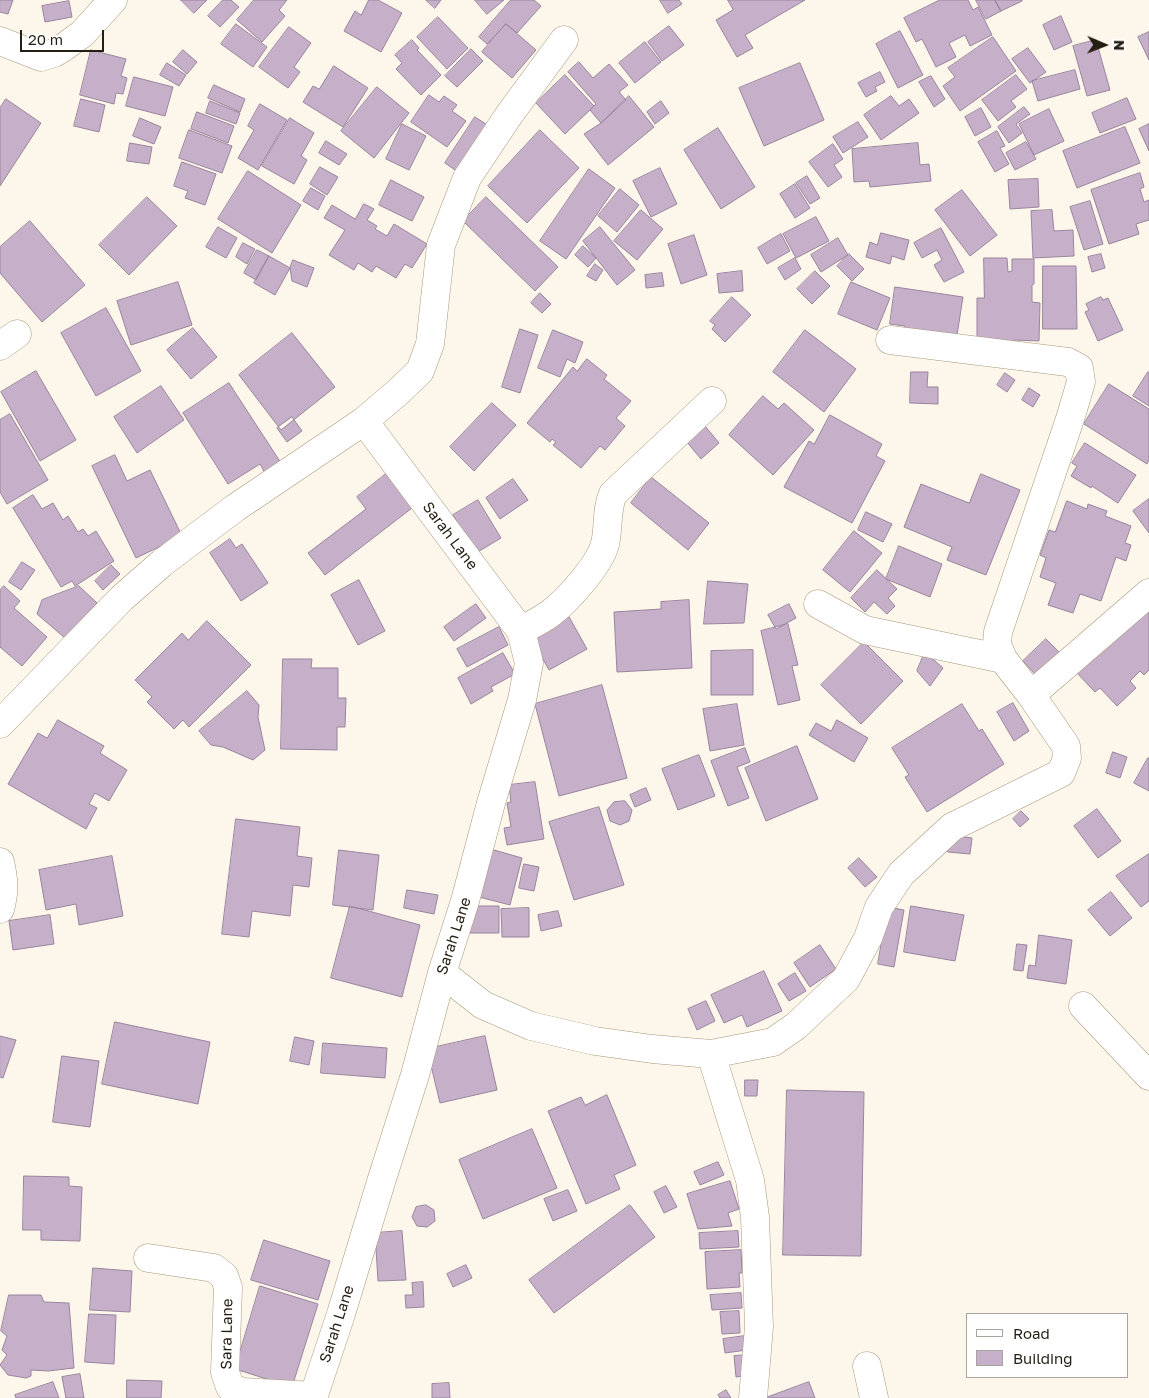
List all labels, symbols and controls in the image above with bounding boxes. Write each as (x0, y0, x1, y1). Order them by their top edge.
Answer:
scale bar (22, 20, 106, 52)
north arrow (1079, 20, 1129, 70)
text: 20 m (28, 30, 63, 48)
text: N (1111, 40, 1128, 51)
street label: Sarah Lane (419, 499, 481, 573)
street label: Sarah Lane (433, 895, 475, 977)
street label: Sarah Lane (316, 1283, 358, 1365)
street label: Sara Lane (217, 1298, 237, 1370)
legend (966, 1313, 1129, 1378)
text: Road (1013, 1324, 1050, 1342)
text: Building (1013, 1349, 1073, 1367)

